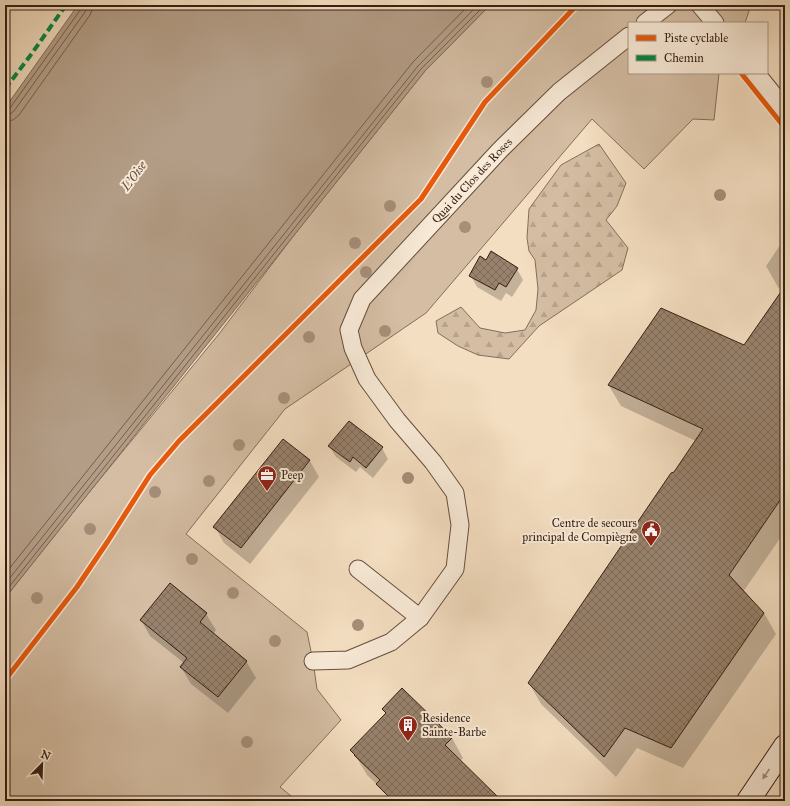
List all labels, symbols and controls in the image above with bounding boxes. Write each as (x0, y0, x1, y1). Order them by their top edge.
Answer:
legend (628, 22, 768, 74)
text: Piste cyclable (664, 31, 728, 45)
text: Chemin (664, 51, 704, 65)
street label: Quai du Clos des Roses (429, 135, 515, 226)
water label: L'Oise (117, 157, 151, 195)
office icon: Peep (256, 464, 278, 492)
place label: Peep (281, 468, 304, 482)
place label: Centre de secours principal de Compiègne (521, 516, 637, 545)
public building icon: Centre de secours principal de Compiègne (640, 519, 662, 547)
place label: Residence Sainte-Barbe (422, 711, 486, 739)
building icon: Residence Sainte-Barbe (397, 714, 419, 742)
north arrow (22, 744, 62, 784)
text: N (39, 747, 53, 763)
one-way arrow (763, 768, 770, 779)

